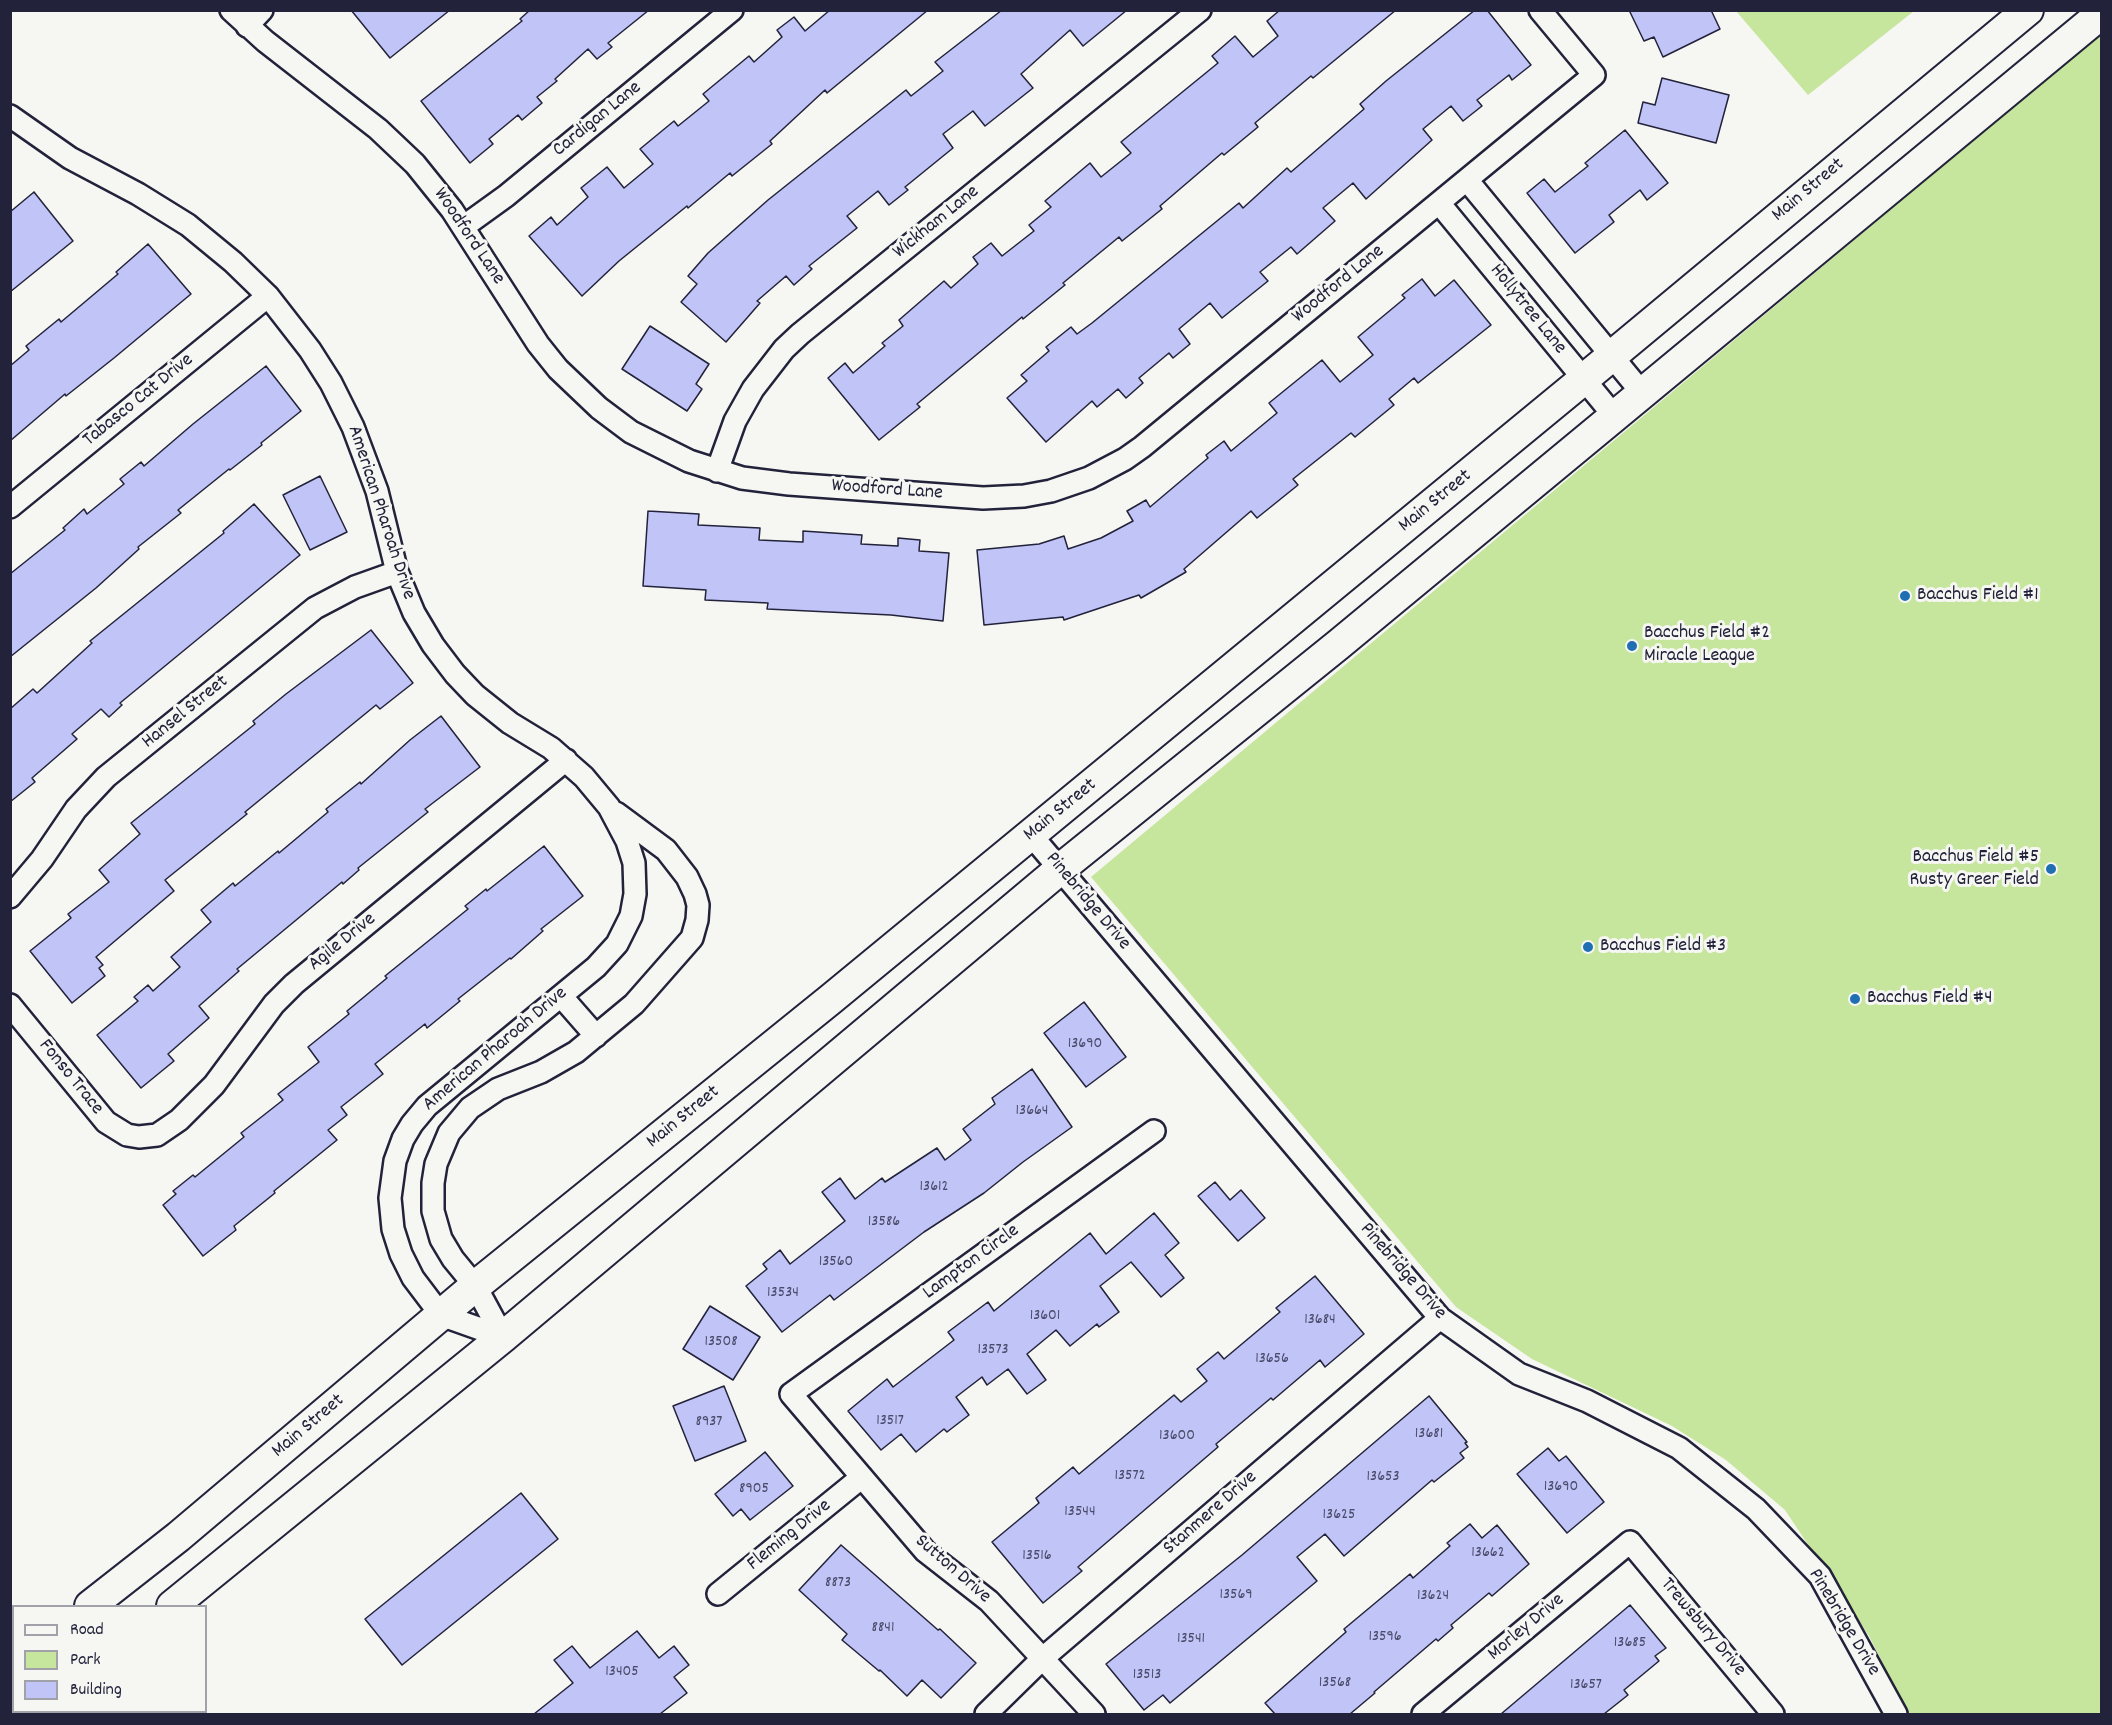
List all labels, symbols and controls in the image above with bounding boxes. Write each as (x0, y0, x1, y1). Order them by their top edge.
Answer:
street label: Cardigan Lane (549, 77, 647, 163)
street label: Main Street (1768, 154, 1850, 228)
street label: Wickham Lane (889, 181, 985, 265)
street label: Woodford Lane (427, 184, 509, 290)
street label: Woodford Lane (1288, 241, 1390, 329)
street label: Hollytree Lane (1483, 260, 1571, 360)
street label: Tabasco Cat Drive (79, 349, 199, 453)
street label: American Pharoah Drive (341, 423, 419, 603)
street label: Main Street (1395, 465, 1477, 539)
street label: Woodford Lane (831, 475, 943, 507)
place label: Bacchus Field #1 (1917, 584, 2039, 608)
marker: Bacchus Field #1 (1898, 589, 1912, 603)
place label: Bacchus Field #2 Miracle League (1644, 622, 1770, 669)
marker: Bacchus Field #2 Miracle League (1625, 639, 1639, 653)
street label: Hansel Street (138, 671, 234, 755)
street label: Main Street (1020, 774, 1102, 848)
place label: Bacchus Field #5 Rusty Greer Field (1910, 846, 2039, 893)
street label: Pinebridge Drive (1039, 848, 1135, 956)
marker: Bacchus Field #5 Rusty Greer Field (2044, 862, 2058, 876)
street label: Agile Drive (304, 908, 382, 978)
place label: Bacchus Field #3 (1600, 935, 1726, 959)
marker: Bacchus Field #3 (1581, 940, 1595, 954)
street label: American Pharoah Drive (419, 983, 573, 1117)
place label: Bacchus Field #4 (1867, 987, 1993, 1011)
marker: Bacchus Field #4 (1848, 992, 1862, 1006)
street label: Fonso Trace (32, 1035, 108, 1121)
house number: 13690 (1068, 1035, 1102, 1055)
street label: Main Street (643, 1081, 725, 1155)
house number: 13664 (1016, 1102, 1048, 1122)
house number: 13612 (920, 1178, 948, 1198)
house number: 13586 (868, 1213, 900, 1233)
street label: Pinebridge Drive (1353, 1219, 1451, 1325)
street label: Lampton Circle (919, 1220, 1025, 1306)
house number: 13560 (819, 1253, 853, 1273)
house number: 13534 (767, 1284, 799, 1304)
house number: 13601 (1030, 1307, 1060, 1327)
house number: 13684 (1304, 1311, 1336, 1331)
house number: 13508 (704, 1333, 738, 1353)
house number: 13573 (977, 1341, 1009, 1361)
house number: 13656 (1255, 1350, 1289, 1370)
street label: Main Street (268, 1390, 350, 1464)
house number: 13517 (876, 1412, 904, 1432)
house number: 8937 (696, 1413, 722, 1433)
house number: 13681 (1415, 1425, 1443, 1445)
house number: 13600 (1159, 1427, 1195, 1447)
house number: 13572 (1114, 1467, 1146, 1487)
street label: Stanmere Drive (1159, 1467, 1263, 1561)
house number: 13653 (1367, 1468, 1399, 1488)
house number: 13690 (1544, 1478, 1578, 1498)
house number: 8905 (739, 1480, 769, 1500)
street label: Fleming Drive (743, 1495, 837, 1577)
house number: 13544 (1064, 1503, 1096, 1523)
house number: 13625 (1323, 1506, 1355, 1526)
street label: Sutton Drive (909, 1530, 995, 1610)
house number: 13662 (1471, 1544, 1505, 1564)
house number: 13516 (1022, 1547, 1052, 1567)
street label: Pinebridge Drive (1802, 1565, 1884, 1681)
house number: 8873 (825, 1574, 851, 1594)
street label: Trewsbury Drive (1654, 1574, 1750, 1682)
house number: 13569 (1219, 1586, 1253, 1606)
house number: 13624 (1417, 1587, 1449, 1607)
street label: Morley Drive (1484, 1589, 1570, 1667)
legend (12, 1605, 207, 1713)
text: Road (70, 1618, 104, 1643)
house number: 8841 (872, 1619, 894, 1639)
house number: 13596 (1368, 1628, 1402, 1648)
house number: 13541 (1177, 1630, 1205, 1650)
house number: 13685 (1614, 1634, 1646, 1654)
text: Park (70, 1648, 101, 1673)
house number: 13405 (605, 1663, 639, 1683)
house number: 13513 (1133, 1666, 1161, 1686)
house number: 13568 (1319, 1674, 1351, 1694)
house number: 13657 (1570, 1676, 1602, 1696)
text: Building (70, 1678, 122, 1703)

